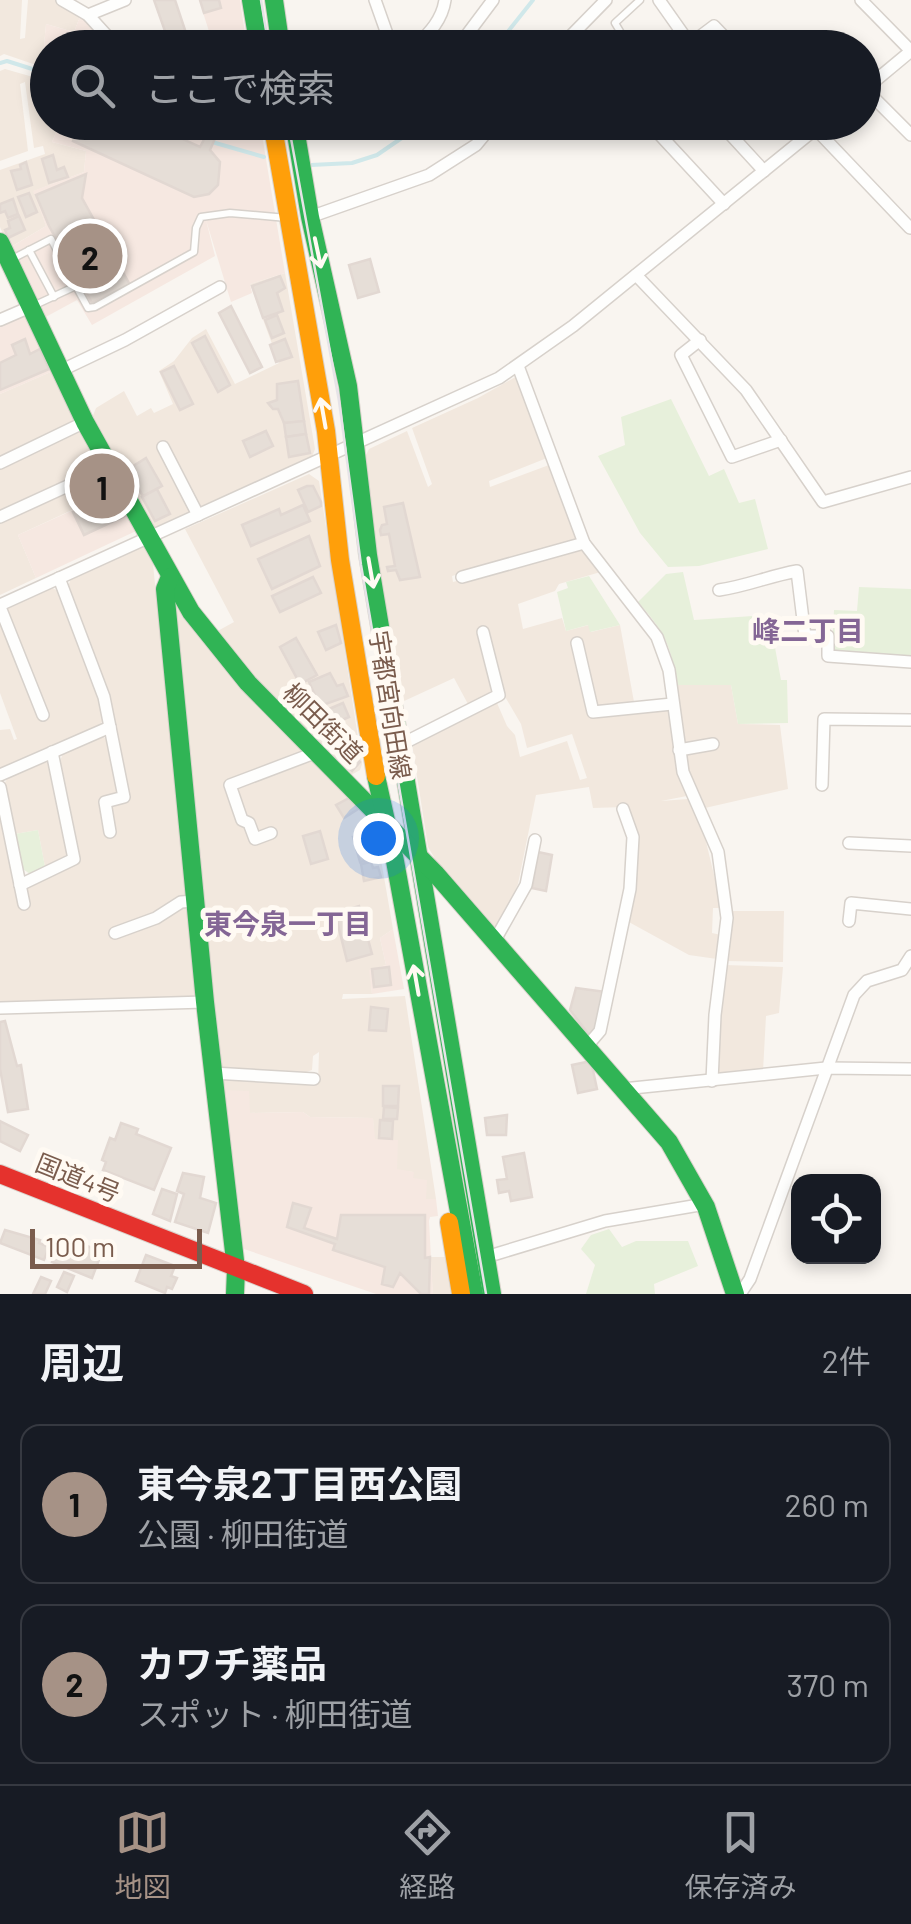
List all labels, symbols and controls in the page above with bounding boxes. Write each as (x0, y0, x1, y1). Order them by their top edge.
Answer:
search box (30, 30, 881, 140)
icon: search (65, 58, 120, 113)
text: ここで検索 (145, 64, 335, 110)
pin: 2 (58, 218, 122, 294)
one-way arrow (310, 236, 328, 268)
one-way arrow (313, 398, 332, 430)
pin: 1 (70, 448, 134, 524)
one-way arrow (362, 556, 381, 589)
district label: 峰二丁目 (752, 613, 864, 647)
street label: 宇都宮向田線 (364, 628, 418, 781)
street label: 柳田街道 (278, 676, 370, 768)
your location (353, 813, 404, 864)
district label: 東今泉一丁目 (204, 906, 372, 940)
one-way arrow (406, 964, 424, 996)
street label: 国道4号 (32, 1147, 125, 1208)
map controls (791, 1174, 881, 1264)
button: locate (791, 1174, 881, 1264)
scale bar (30, 1224, 202, 1268)
text: 100 m (45, 1229, 115, 1263)
text: 周辺 (40, 1336, 124, 1386)
text: 2件 (822, 1341, 871, 1379)
text: 東今泉2丁目西公園 (137, 1460, 462, 1506)
text: 1 (69, 1485, 80, 1523)
text: 260 m (784, 1485, 869, 1523)
text: 公園 · 柳田街道 (137, 1514, 349, 1552)
text: カワチ薬品 (137, 1640, 327, 1686)
text: 2 (66, 1665, 83, 1703)
text: 370 m (786, 1665, 869, 1703)
text: スポット · 柳田街道 (137, 1694, 413, 1732)
tab: 地図 (114, 1805, 171, 1905)
tab: 経路 (399, 1805, 456, 1905)
tab: 保存済み (684, 1805, 797, 1905)

